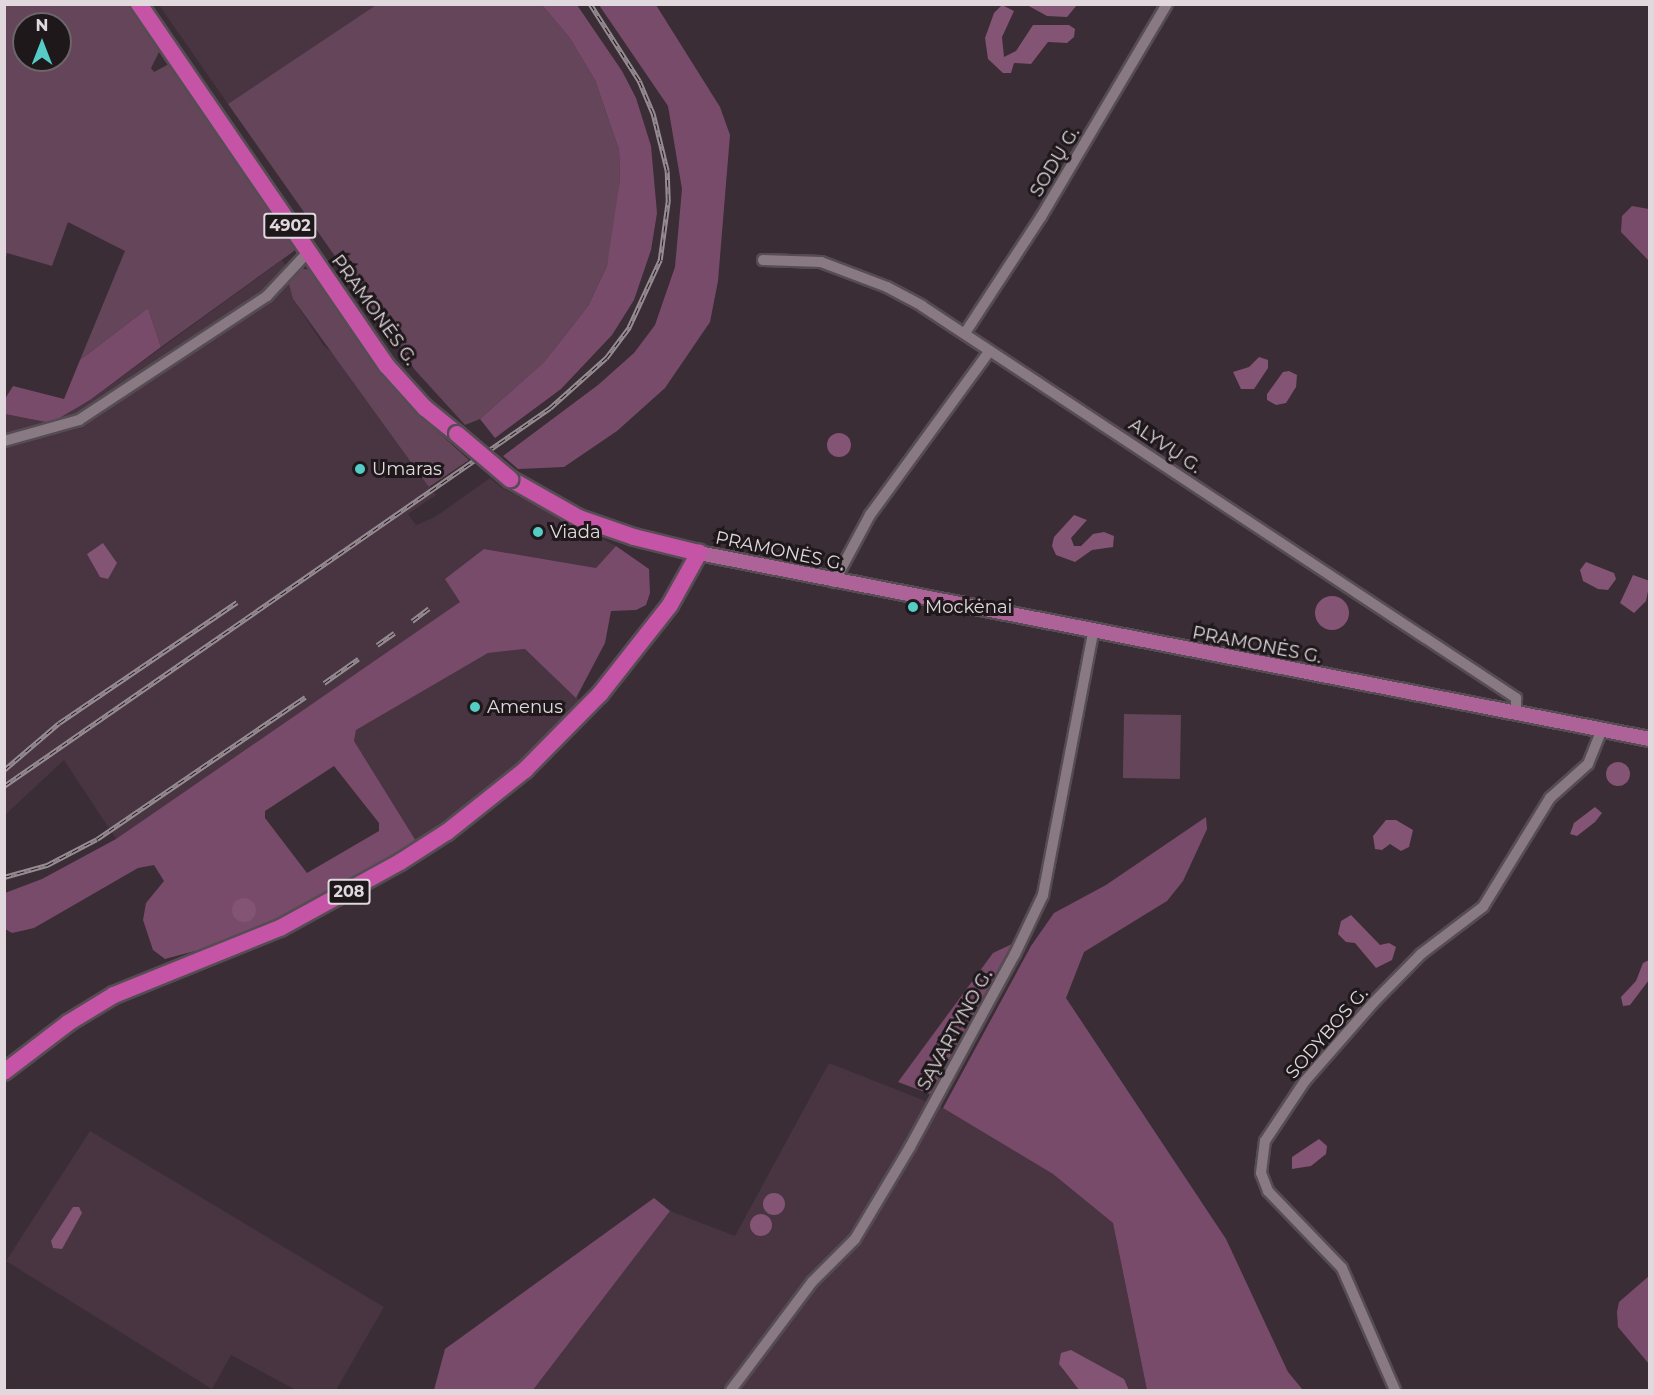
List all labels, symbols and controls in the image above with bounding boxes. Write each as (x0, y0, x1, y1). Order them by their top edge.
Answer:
north arrow (12, 12, 72, 72)
text: N (36, 16, 48, 35)
street label: SODŲ G. (1026, 123, 1084, 201)
road number: 4902 (263, 213, 317, 239)
street label: PRAMONĖS G. (327, 251, 421, 369)
street label: ALYVŲ G. (1125, 414, 1205, 478)
place label: Umaras (372, 458, 442, 480)
marker: Umaras (353, 462, 367, 476)
place label: Viada (550, 521, 601, 543)
marker: Viada (531, 525, 545, 539)
street label: PRAMONĖS G. (714, 527, 846, 575)
place label: Mockėnai (925, 596, 1012, 618)
marker: Mockėnai (906, 600, 920, 614)
street label: PRAMONĖS G. (1190, 622, 1324, 668)
place label: Amenus (487, 696, 563, 718)
marker: Amenus (468, 700, 482, 714)
road number: 208 (326, 879, 372, 905)
street label: SĄVARTYNO G. (913, 966, 997, 1094)
street label: SODYBOS G. (1281, 983, 1373, 1083)

